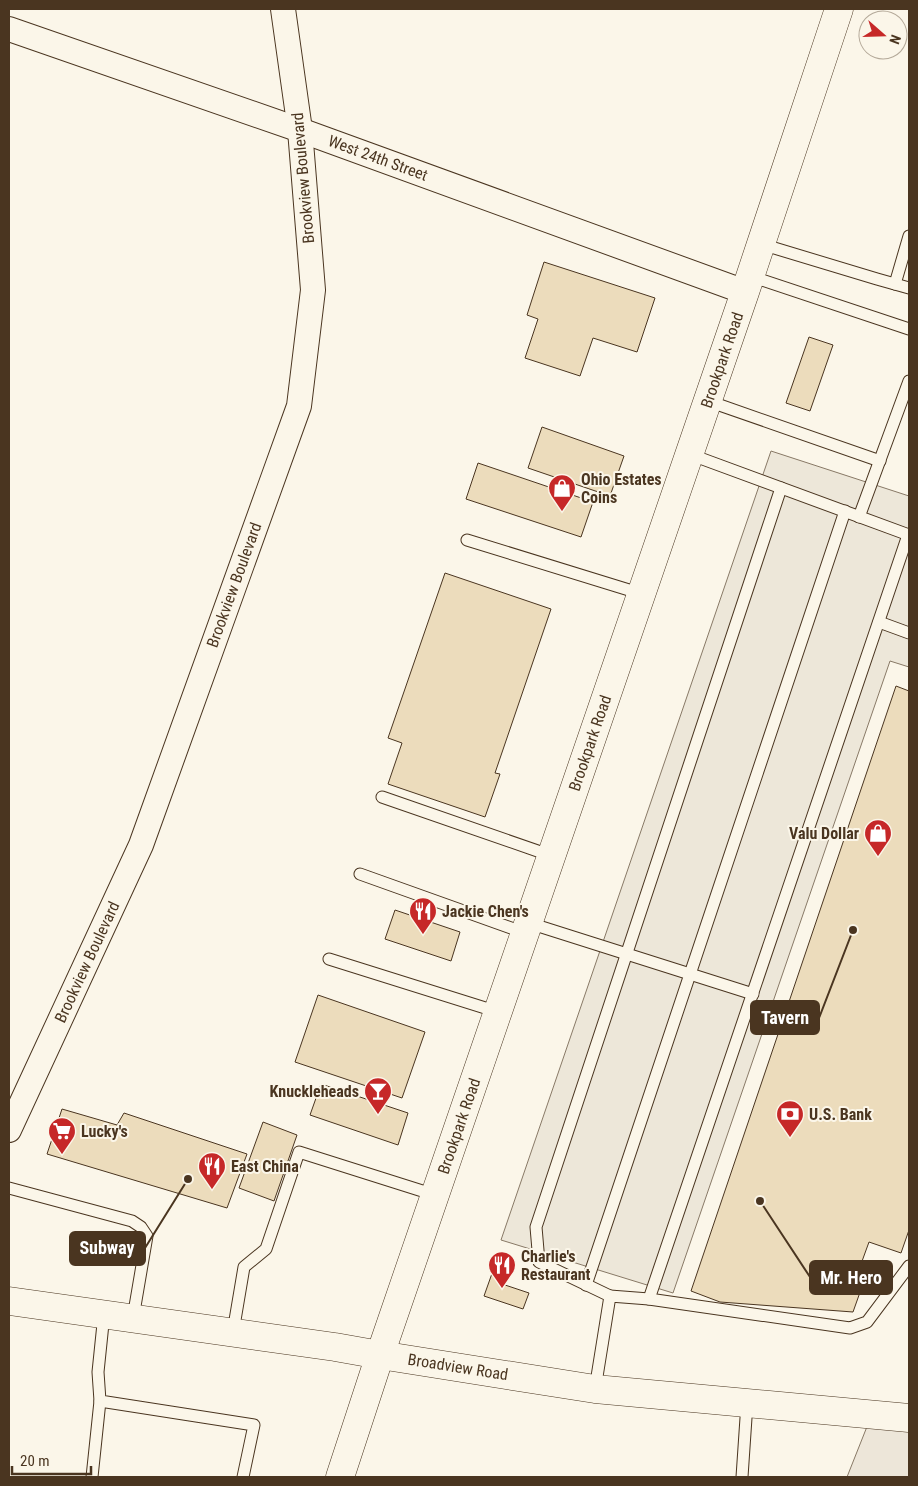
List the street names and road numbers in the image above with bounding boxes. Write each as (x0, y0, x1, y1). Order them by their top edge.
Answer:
street label: Brookview Boulevard (288, 112, 318, 244)
street label: West 24th Street (326, 131, 431, 185)
street label: Brookpark Road (697, 310, 747, 410)
street label: Brookview Boulevard (203, 520, 265, 650)
street label: Brookpark Road (565, 693, 615, 793)
street label: Brookview Boulevard (51, 898, 123, 1026)
street label: Brookpark Road (434, 1076, 484, 1176)
street label: Broadview Road (406, 1350, 510, 1384)

